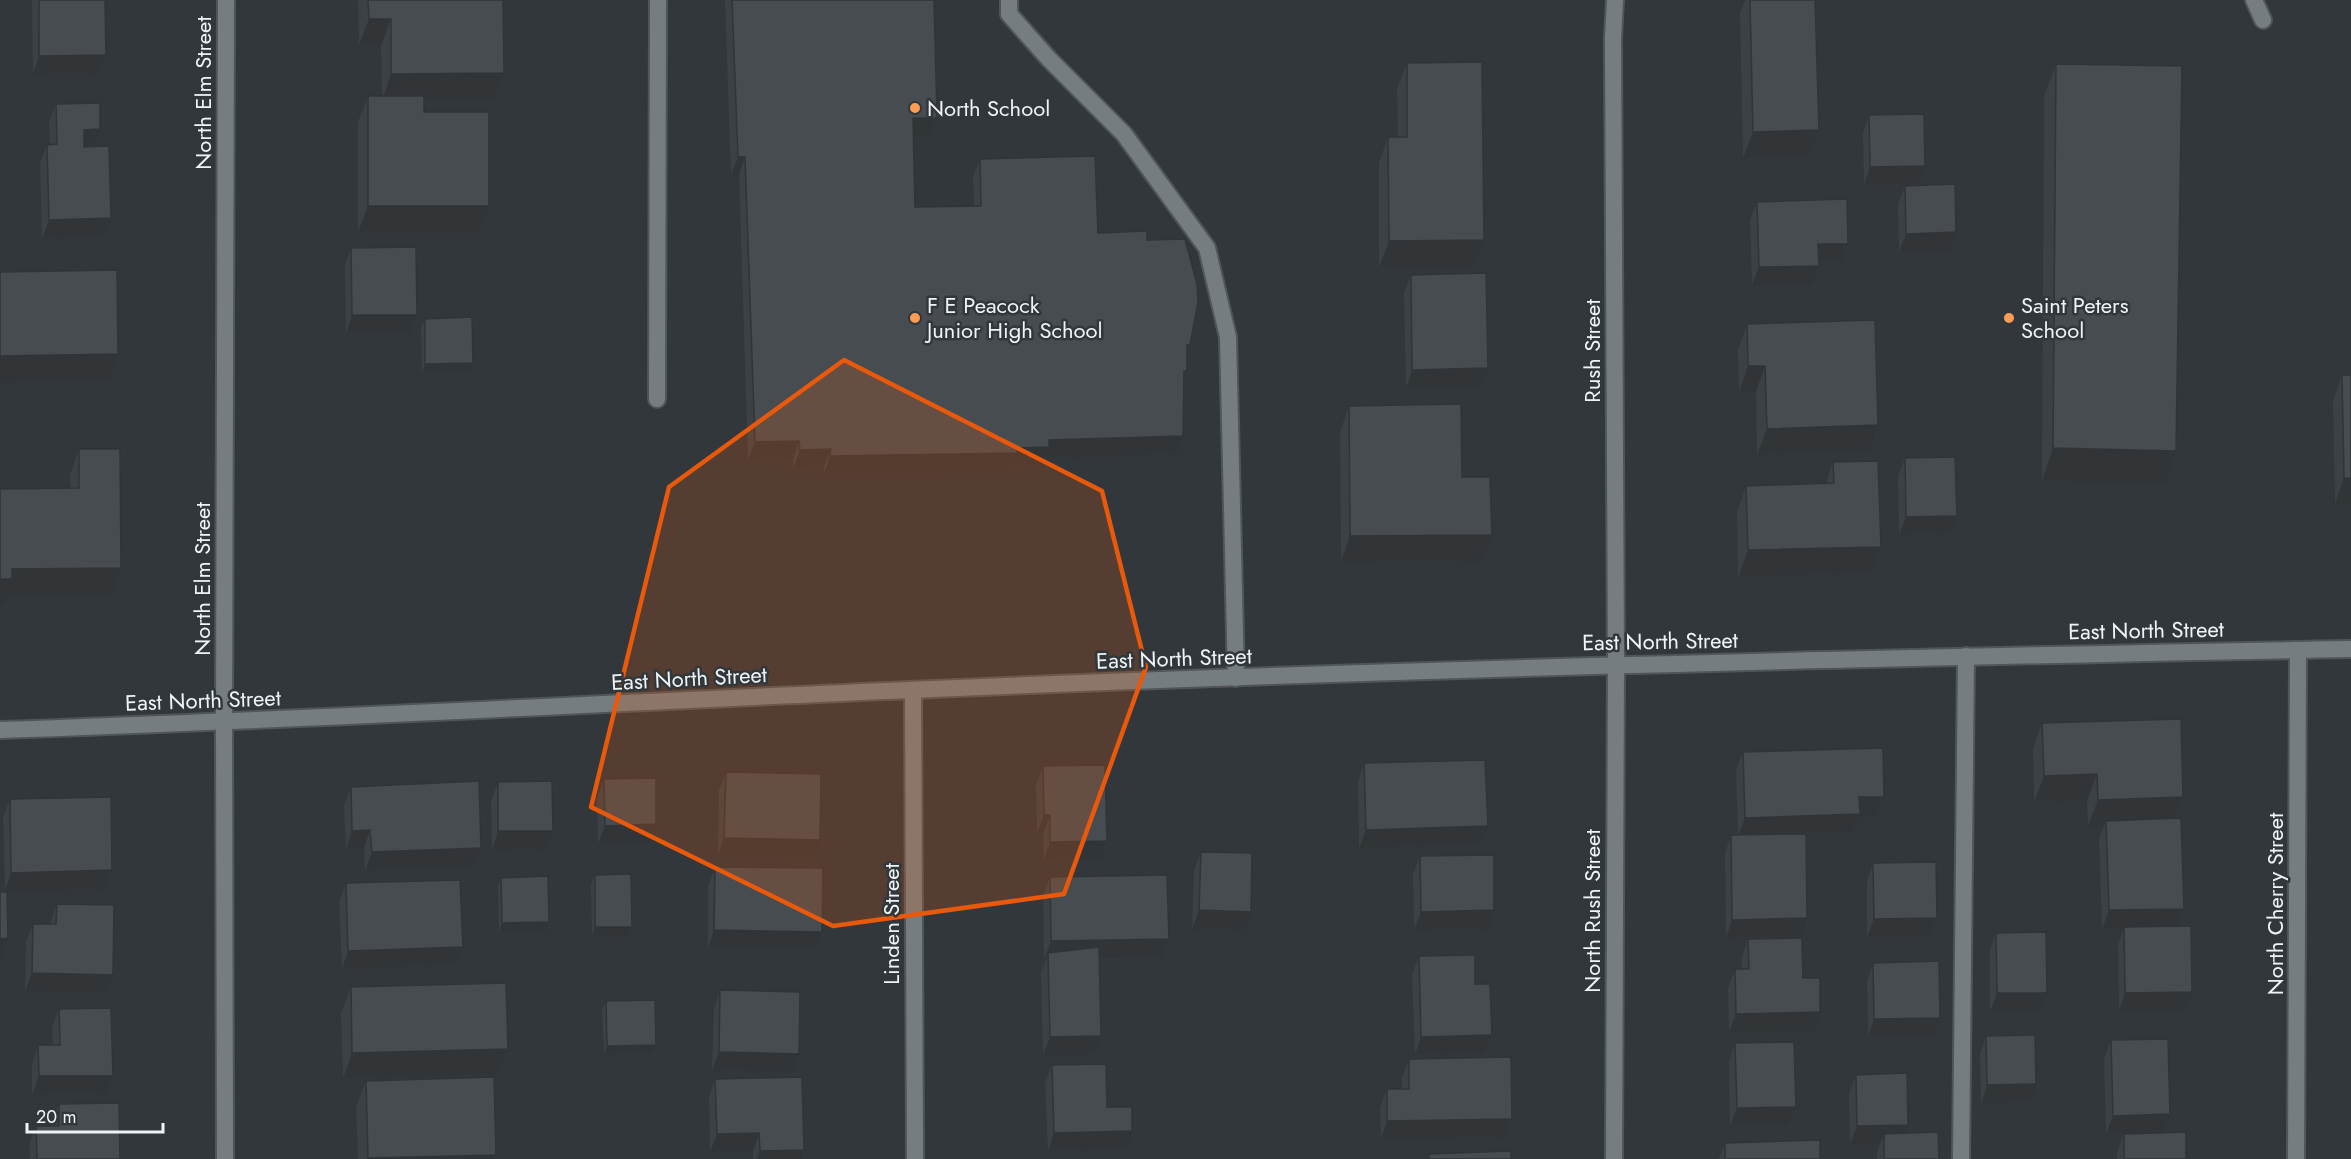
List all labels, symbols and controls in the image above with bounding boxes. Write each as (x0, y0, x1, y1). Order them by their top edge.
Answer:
street label: North Elm Street (187, 16, 219, 170)
place label: North School (927, 92, 1050, 124)
marker: North School (908, 101, 922, 115)
place label: F E Peacock Junior High School (924, 289, 1103, 346)
place label: Saint Peters School (2021, 289, 2129, 346)
street label: Rush Street (1576, 299, 1608, 403)
marker: F E Peacock Junior High School (908, 311, 922, 325)
marker: Saint Peters School (2002, 311, 2016, 325)
street label: North Elm Street (186, 502, 218, 656)
street label: East North Street (2068, 613, 2225, 647)
street label: East North Street (1582, 624, 1739, 658)
street label: East North Street (1096, 639, 1253, 677)
street label: East North Street (610, 658, 768, 698)
street label: East North Street (125, 681, 282, 719)
street label: North Cherry Street (2259, 812, 2291, 995)
street label: North Rush Street (1576, 829, 1608, 993)
street label: Linden Street (875, 862, 907, 985)
scale bar (27, 1096, 164, 1134)
text: 20 m (36, 1104, 76, 1130)

